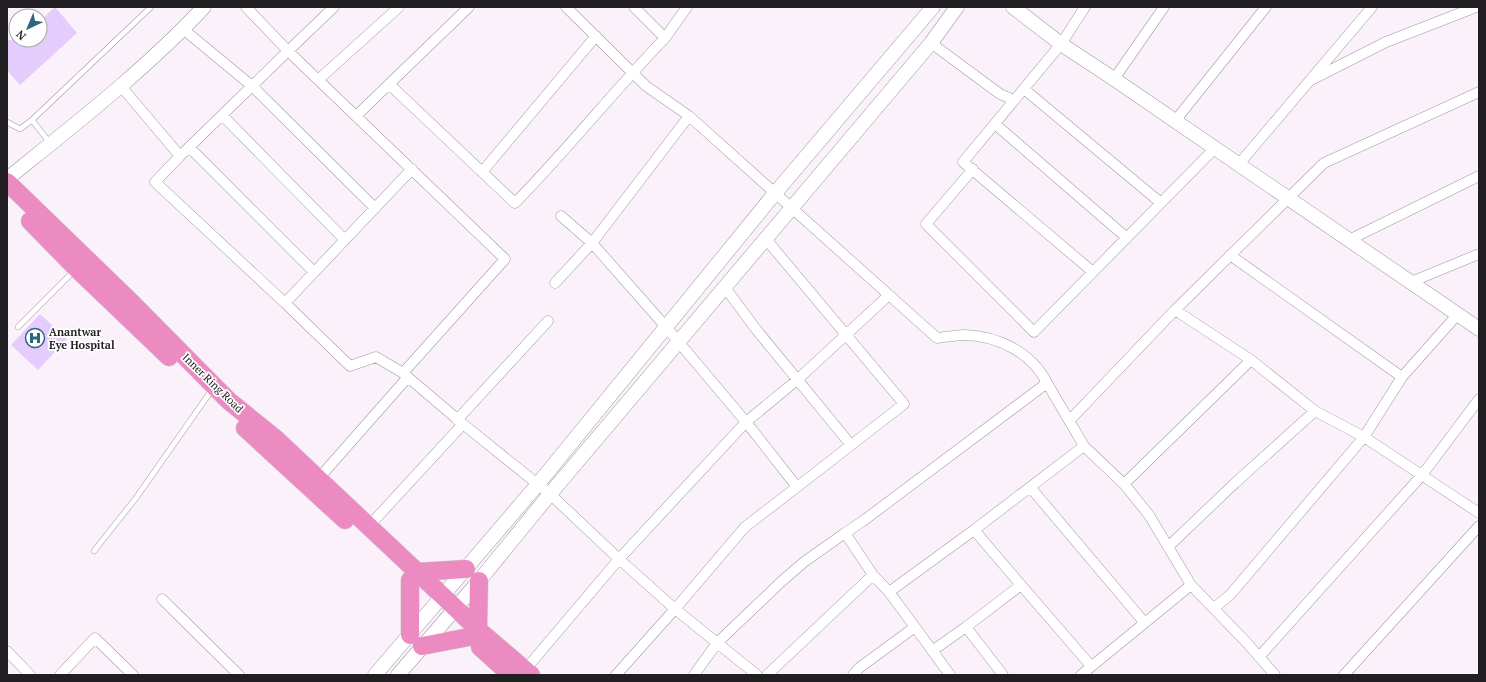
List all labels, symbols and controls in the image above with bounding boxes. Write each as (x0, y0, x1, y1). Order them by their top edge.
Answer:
north arrow (8, 8, 48, 48)
text: N (13, 27, 29, 43)
place label: Anantwar Eye Hospital (49, 325, 115, 352)
hospital icon: Anantwar Eye Hospital (24, 327, 46, 349)
street label: Inner Ring Road (180, 350, 246, 416)

